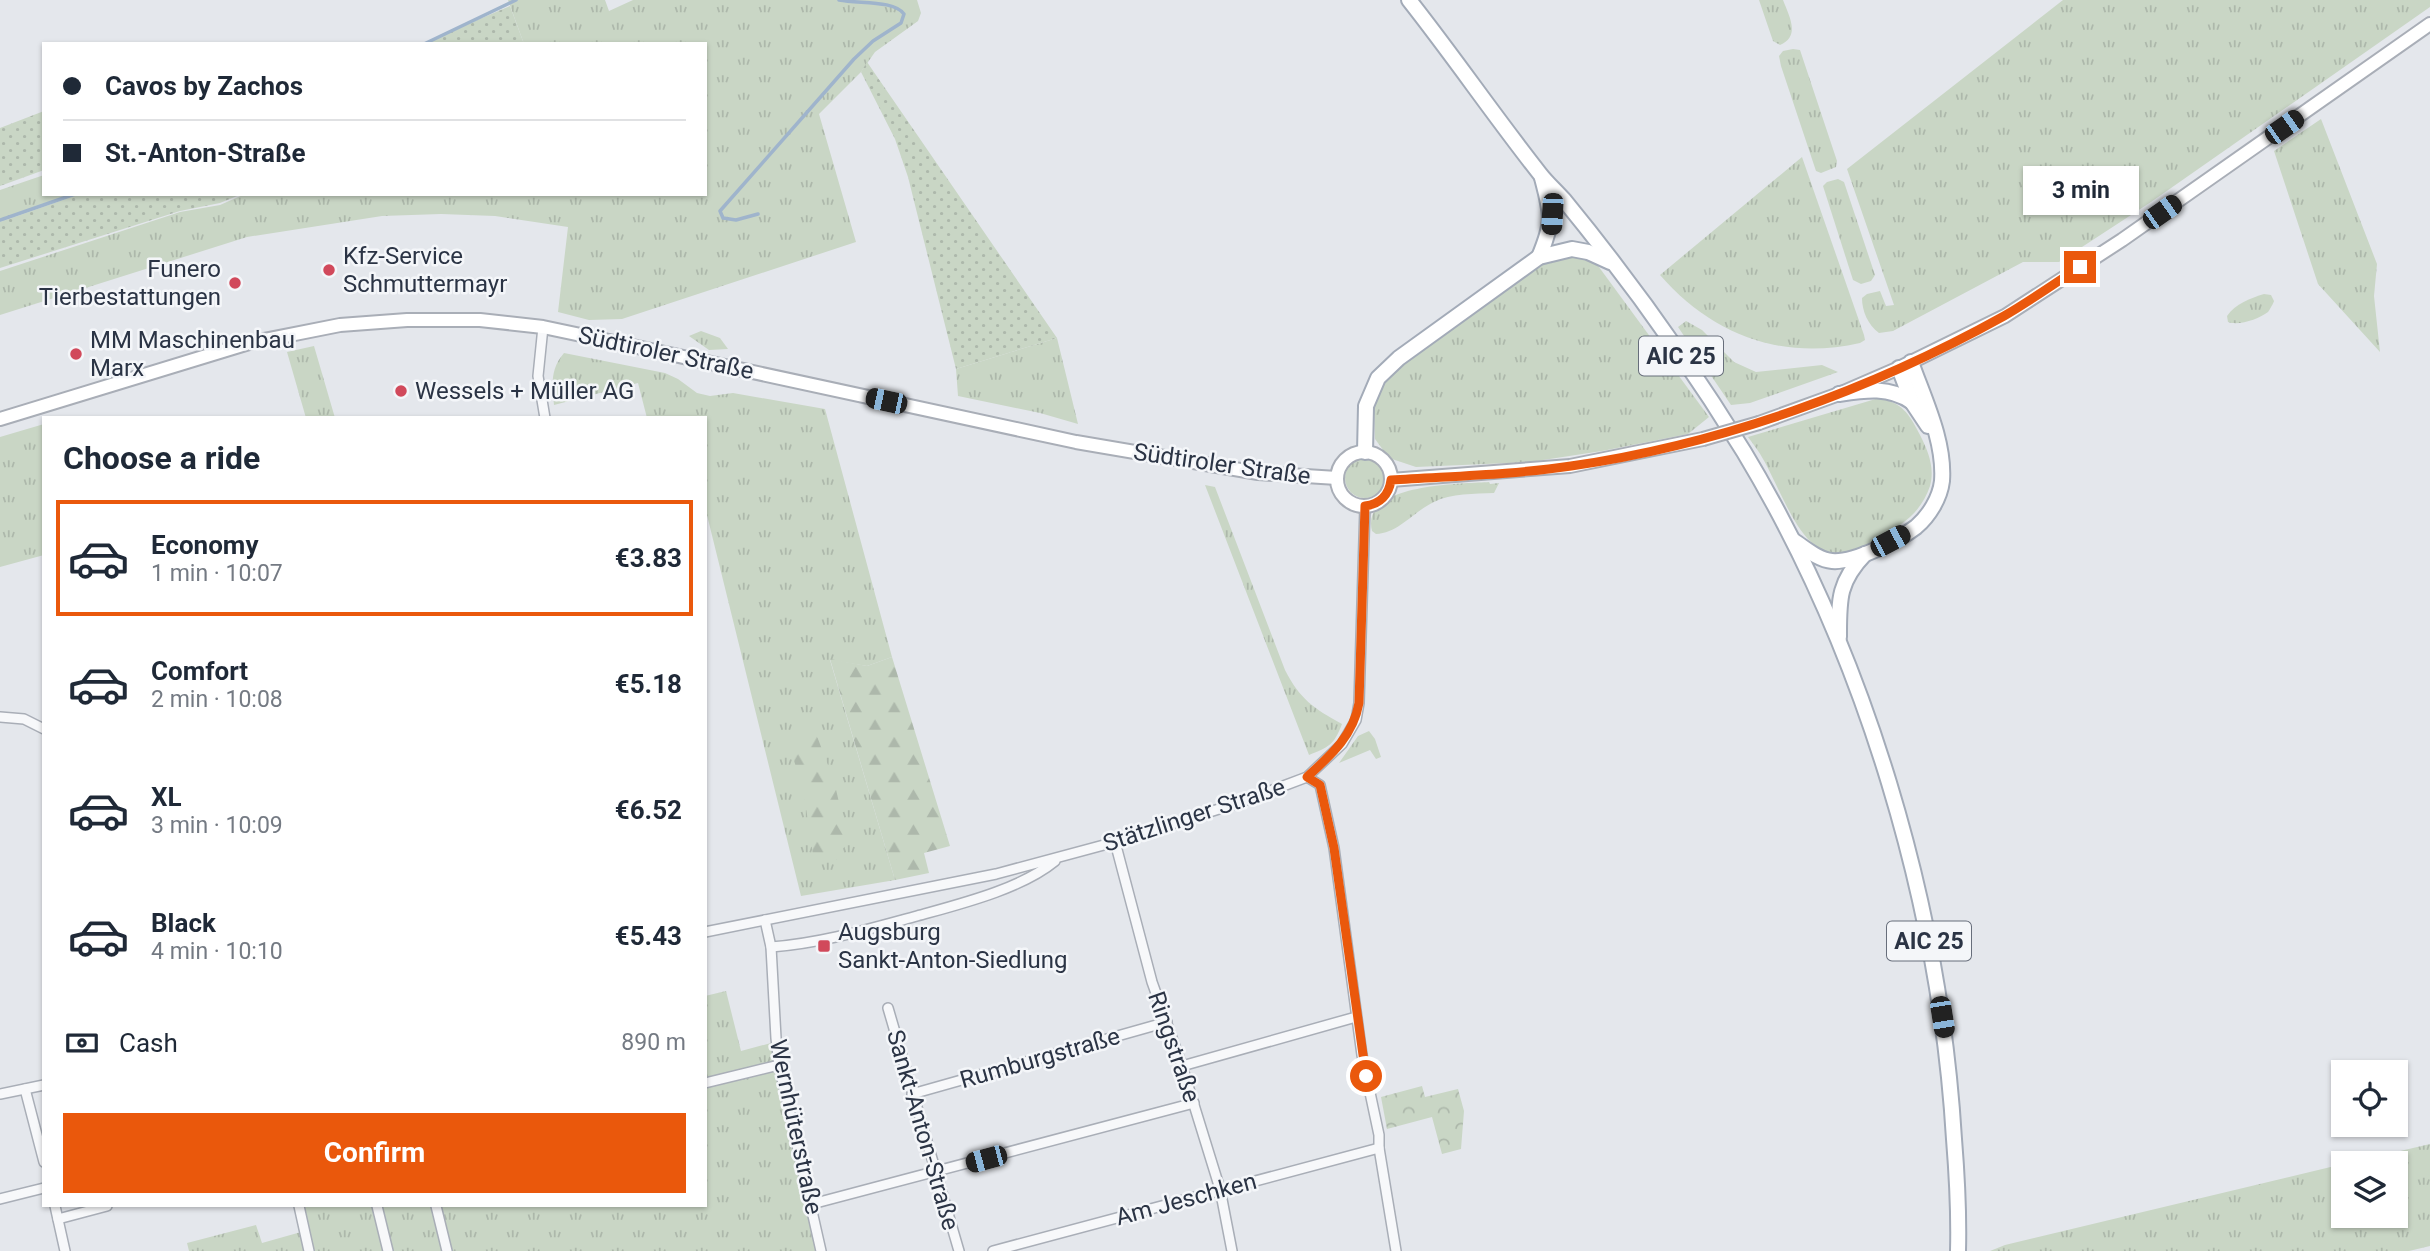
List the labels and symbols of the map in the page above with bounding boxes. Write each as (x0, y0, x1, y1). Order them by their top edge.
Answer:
car (2261, 106, 2308, 148)
callout: 3 min (2022, 166, 2138, 215)
car (2139, 191, 2186, 233)
car (1541, 192, 1564, 236)
place label: Kfz-Service Schmuttermayr (343, 242, 507, 298)
route end (2064, 251, 2096, 283)
place label: Funero Tierbestattungen (39, 255, 221, 311)
marker: Kfz-Service Schmuttermayr (321, 262, 337, 278)
marker: Funero Tierbestattungen (227, 275, 243, 291)
street label: Südtiroler Straße (576, 321, 756, 385)
place label: MM Maschinenbau Marx (90, 326, 295, 382)
road number: AIC 25 (1639, 336, 1723, 376)
marker: MM Maschinenbau Marx (68, 346, 84, 362)
place label: Wessels + Müller AG (415, 377, 634, 405)
marker: Wessels + Müller AG (393, 383, 409, 399)
car (864, 386, 909, 416)
street label: Südtiroler Straße (1132, 438, 1312, 490)
car (1867, 522, 1914, 560)
street label: Stätzlinger Straße (1099, 772, 1289, 858)
place label: Augsburg Sankt-Anton-Siedlung (838, 918, 1067, 974)
road number: AIC 25 (1887, 922, 1971, 960)
marker: Augsburg Sankt-Anton-Siedlung (816, 938, 832, 954)
street label: Ringstraße (1142, 988, 1206, 1106)
car (1929, 995, 1956, 1039)
street label: Rumburgstraße (957, 1022, 1123, 1094)
street label: Sankt-Anton-Straße (881, 1027, 965, 1233)
street label: Wernhüterstraße (764, 1037, 828, 1217)
route start (1350, 1060, 1382, 1092)
car (963, 1143, 1010, 1175)
street label: Am Jeschken (1112, 1167, 1260, 1231)

